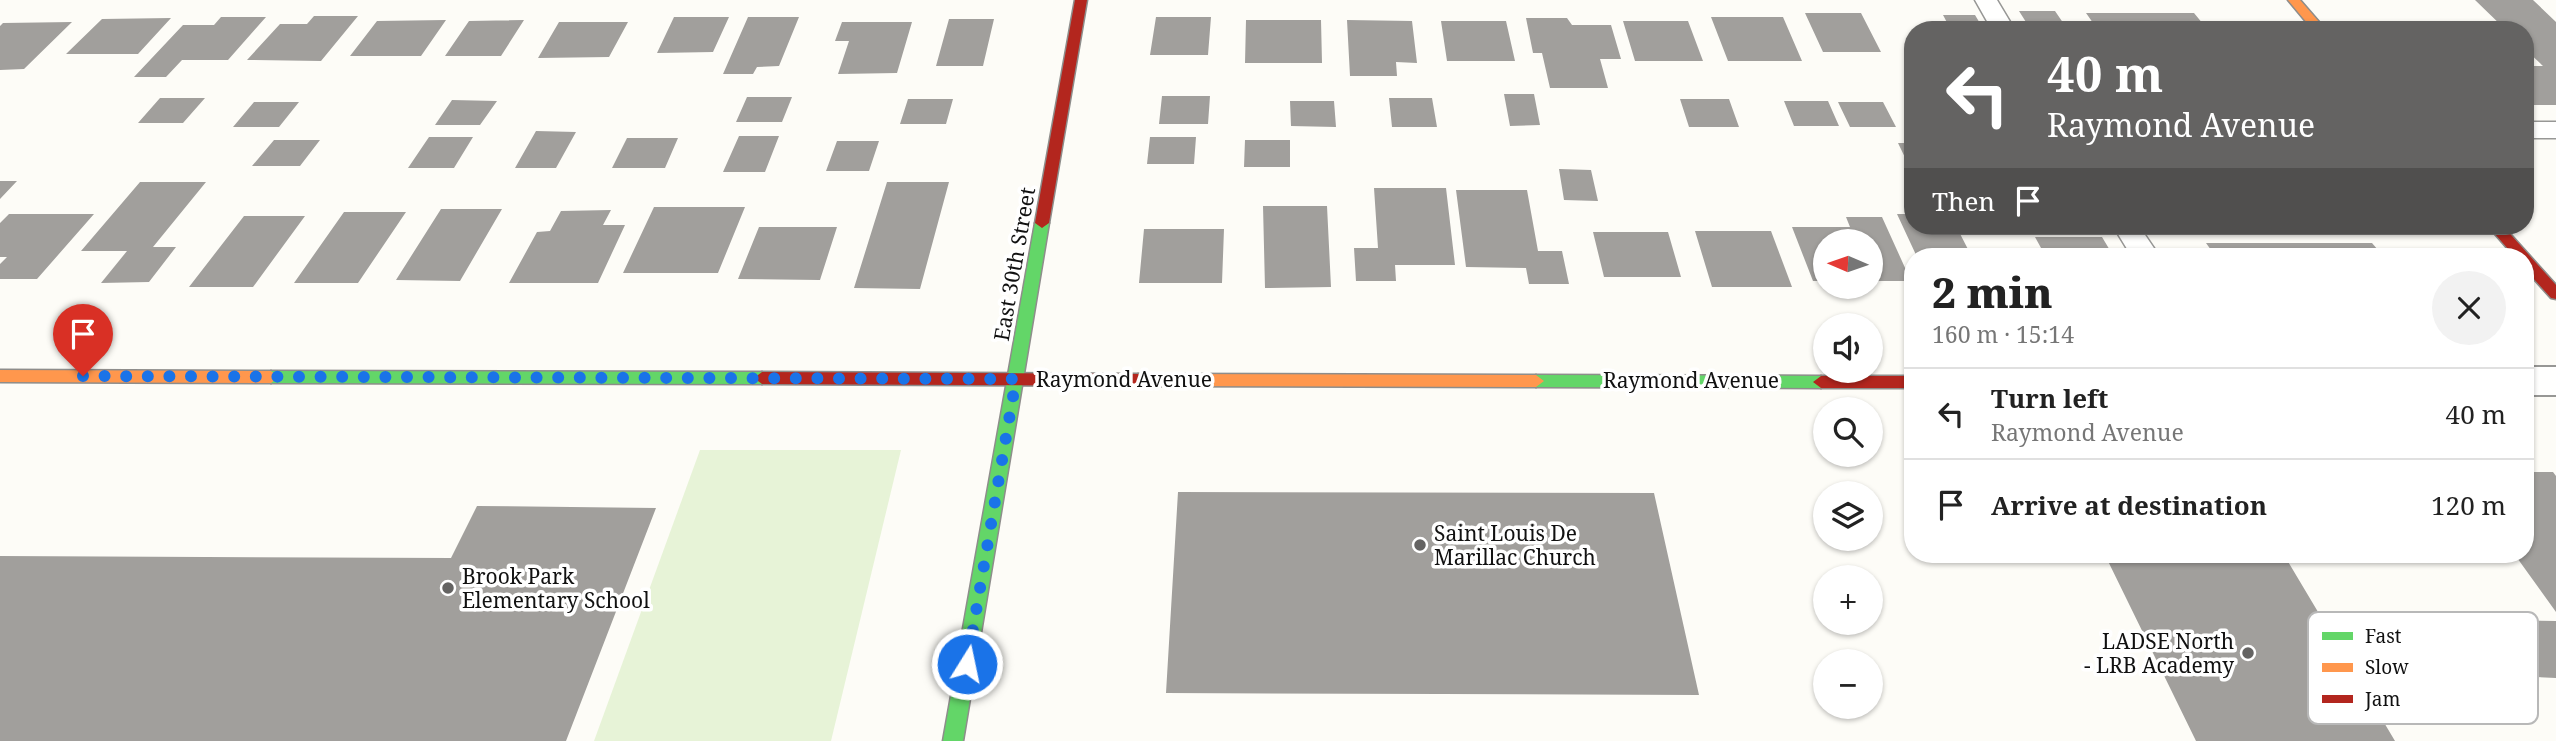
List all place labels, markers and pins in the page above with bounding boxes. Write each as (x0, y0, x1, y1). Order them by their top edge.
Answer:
pin (53, 304, 113, 376)
place label: Saint Louis De Marillac Church (1434, 519, 1596, 571)
marker: Saint Louis De Marillac Church (1412, 537, 1428, 553)
place label: Brook Park Elementary School (462, 562, 650, 614)
marker: Brook Park Elementary School (440, 580, 456, 596)
place label: LADSE North - LRB Academy (2084, 627, 2234, 679)
marker: LADSE North - LRB Academy (2240, 645, 2256, 661)

